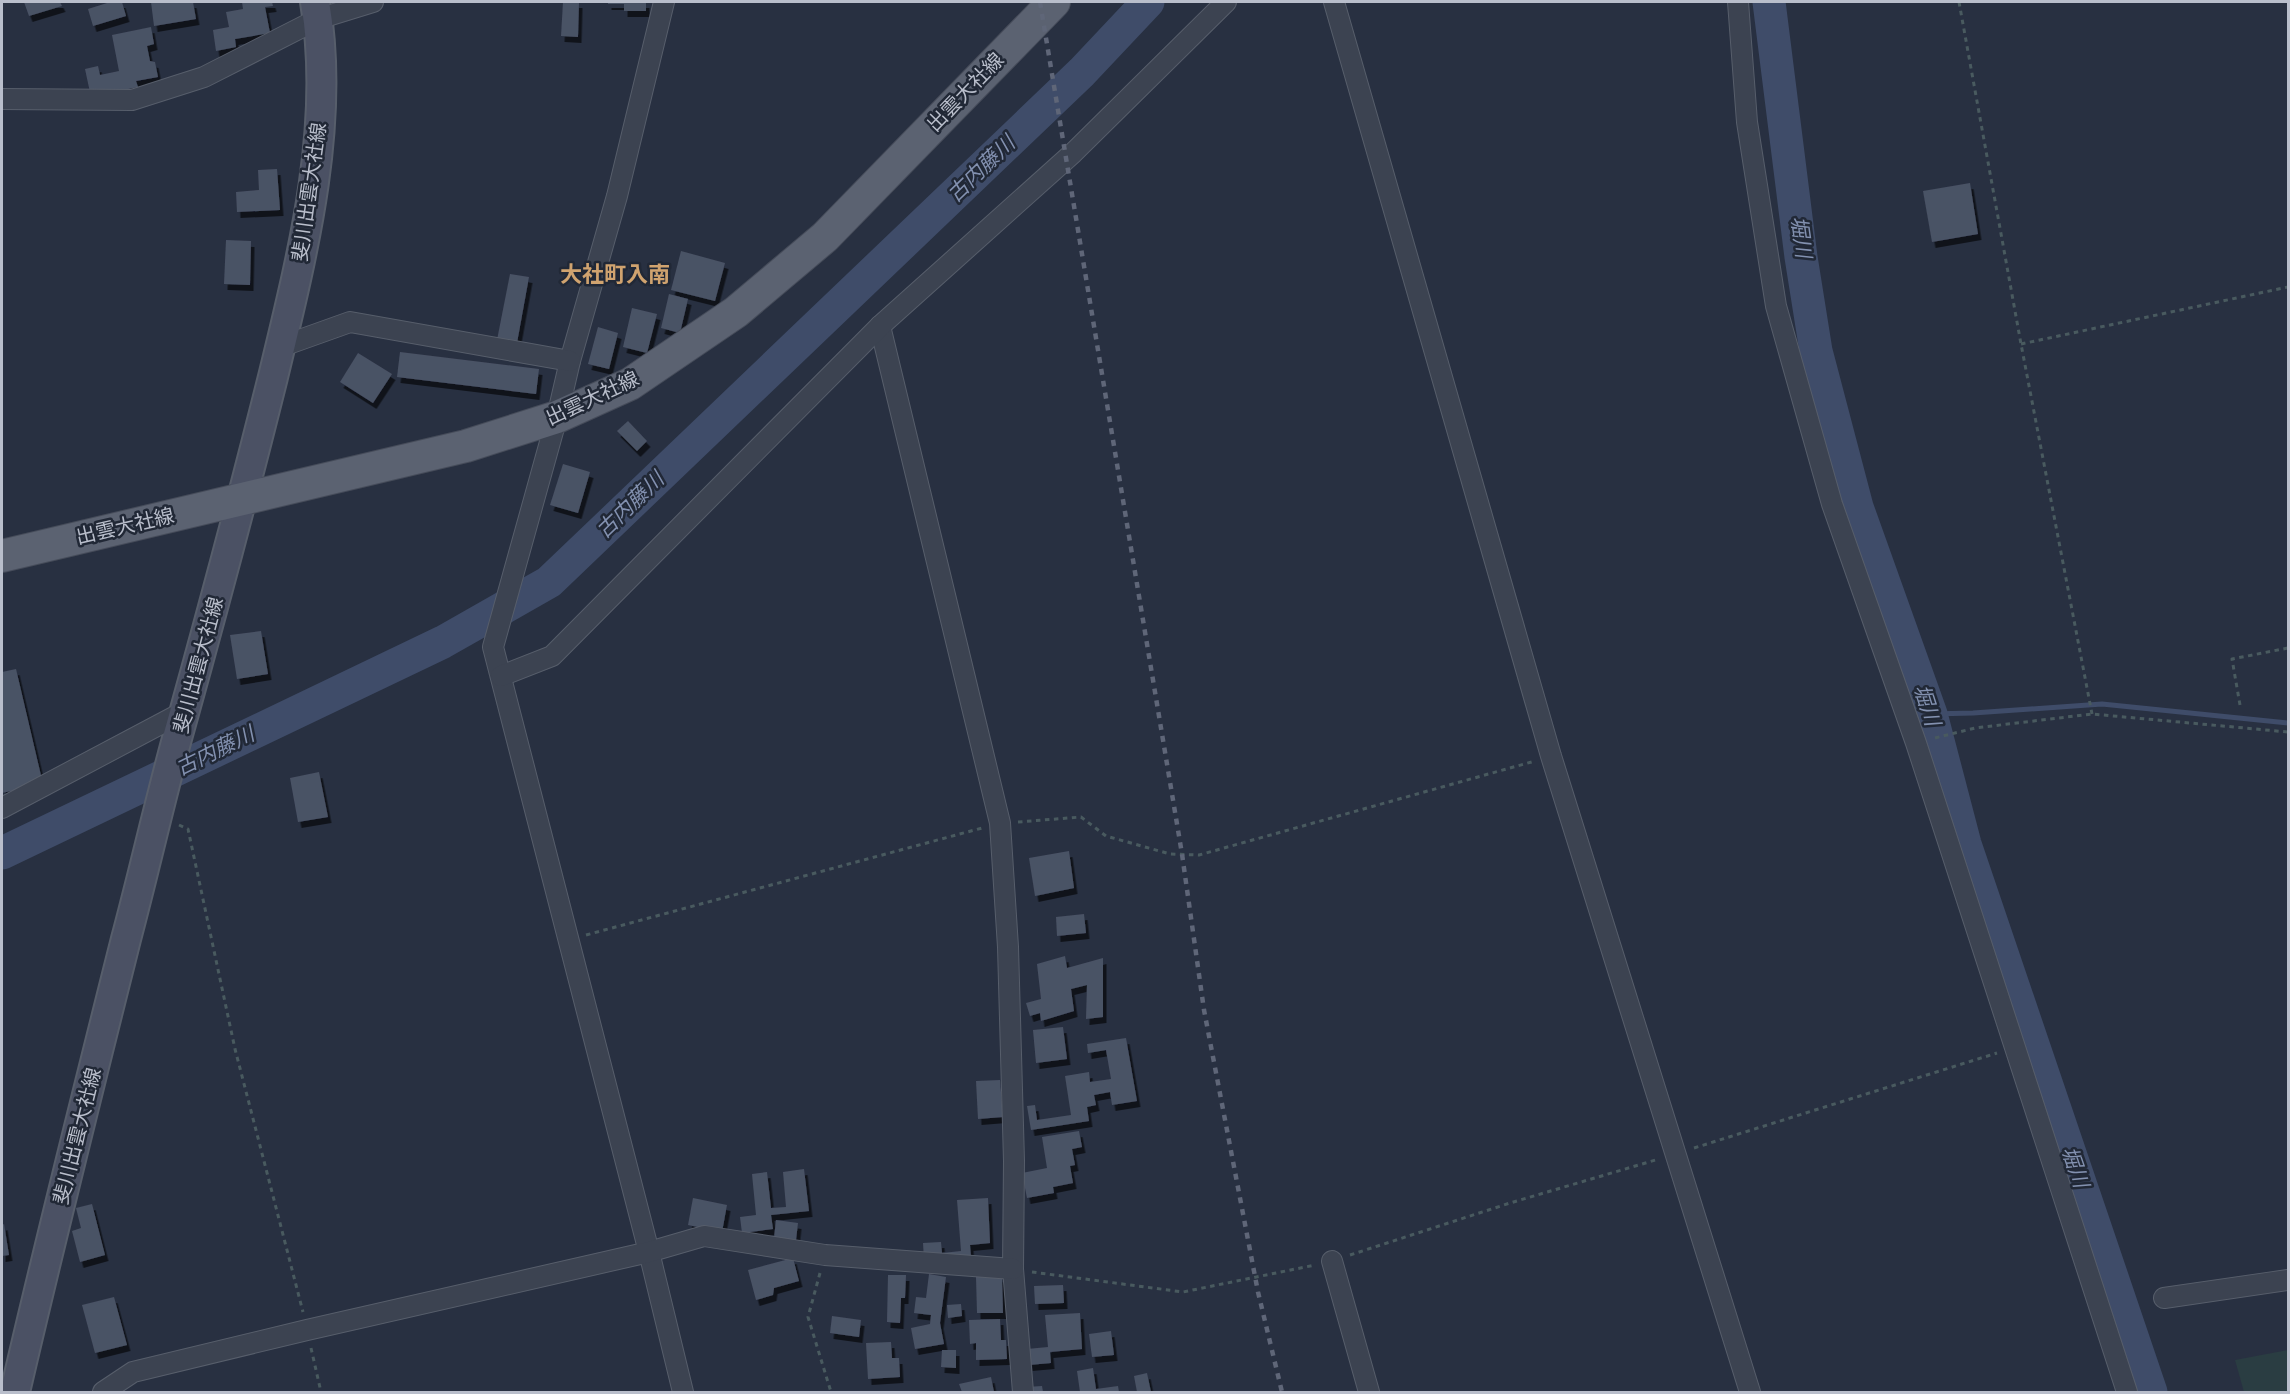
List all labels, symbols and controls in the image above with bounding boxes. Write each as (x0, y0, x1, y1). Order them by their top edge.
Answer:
street label: 出雲大社線 (922, 48, 1009, 137)
street label: 斐川出雲大社線 (288, 121, 332, 263)
water label: 古内藤川 (942, 130, 1022, 208)
water label: 堀川 (1785, 215, 1816, 262)
district label: 大社町入南 (560, 262, 670, 289)
street label: 出雲大社線 (542, 367, 643, 431)
water label: 古内藤川 (591, 466, 671, 544)
street label: 出雲大社線 (74, 504, 177, 550)
street label: 斐川出雲大社線 (169, 595, 229, 736)
water label: 堀川 (1908, 681, 1946, 731)
water label: 古内藤川 (172, 721, 260, 781)
street label: 斐川出雲大社線 (49, 1065, 107, 1207)
water label: 堀川 (2056, 1143, 2094, 1193)

